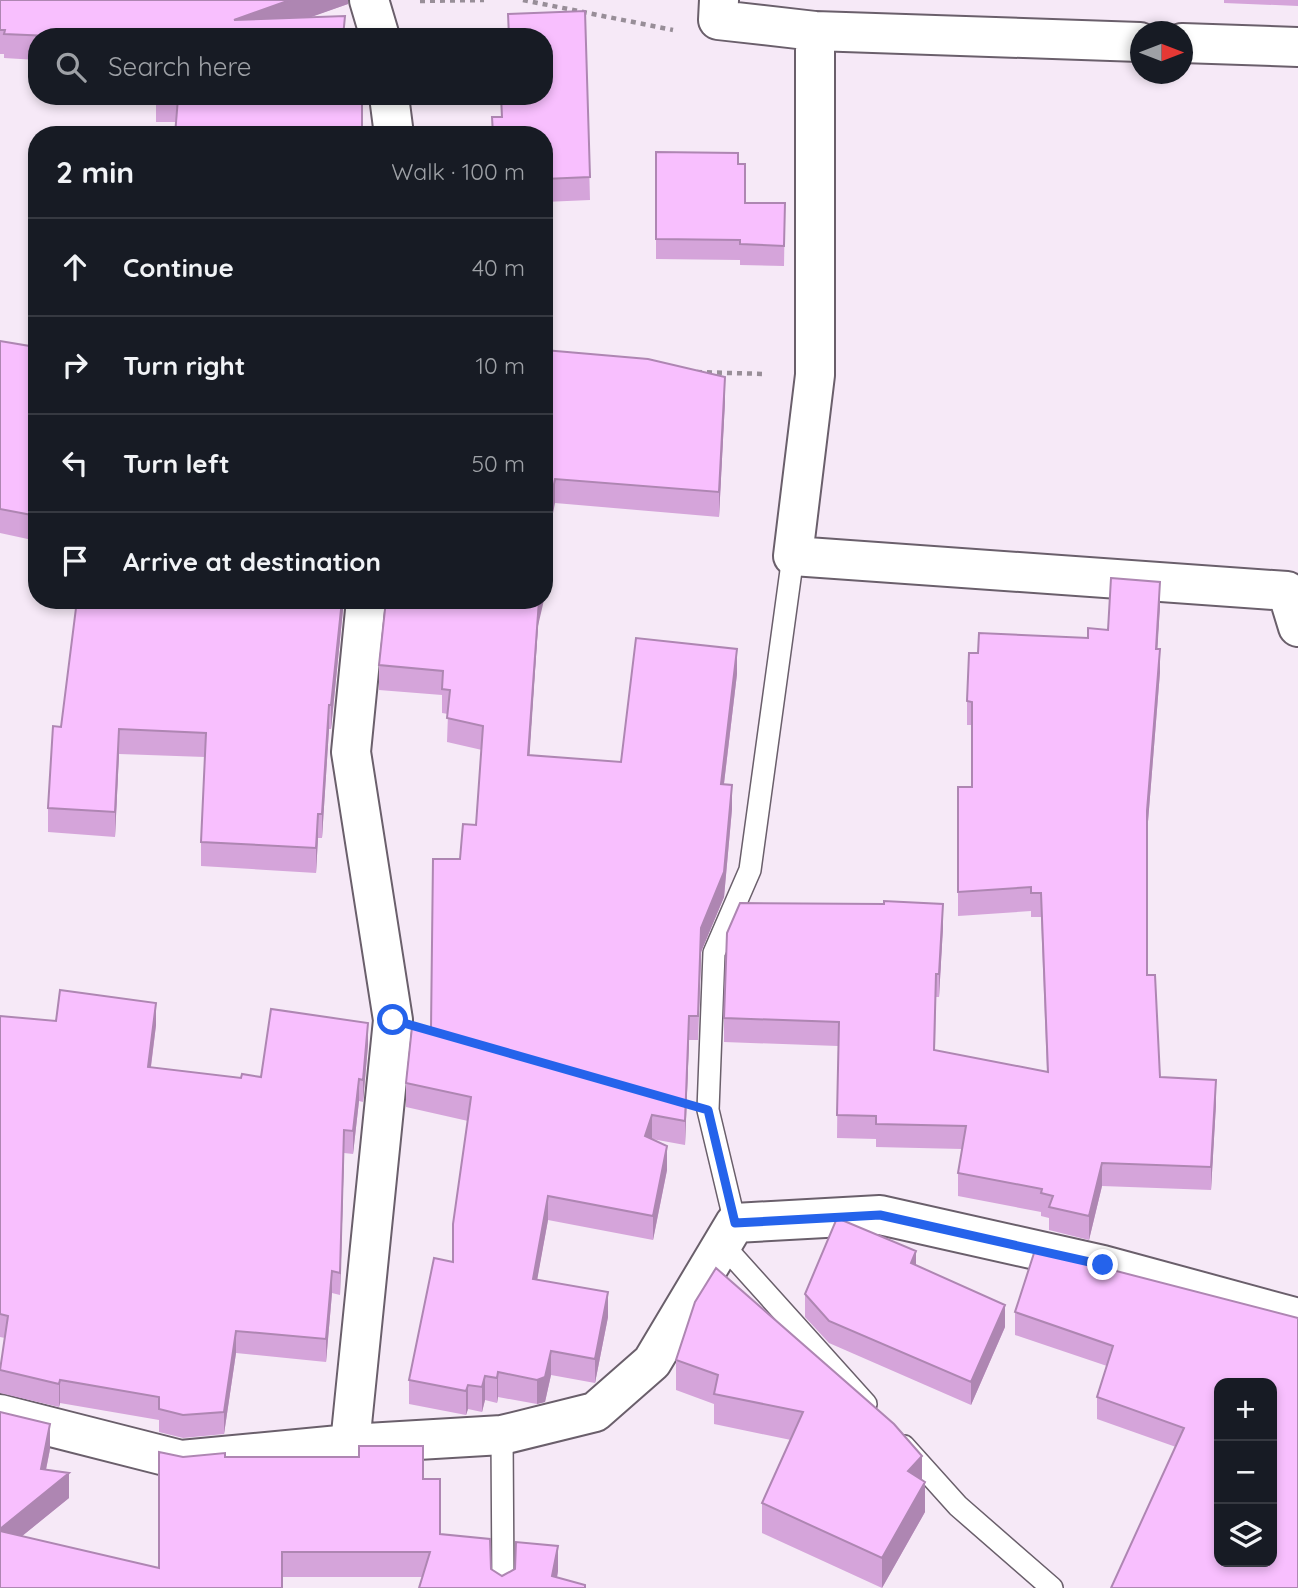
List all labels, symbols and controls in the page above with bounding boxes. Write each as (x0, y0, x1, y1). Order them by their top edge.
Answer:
north arrow (1130, 21, 1193, 84)
search box (28, 28, 553, 105)
icon: search (52, 48, 90, 86)
text: Search here (108, 50, 252, 83)
text: 2 min (56, 153, 134, 191)
text: Walk · 100 m (391, 157, 525, 186)
icon: ahead (56, 248, 94, 286)
text: Continue (123, 251, 234, 284)
text: 40 m (472, 253, 525, 282)
icon: right (56, 346, 94, 384)
text: Turn right (123, 349, 245, 382)
text: 10 m (476, 351, 525, 380)
icon: left (56, 444, 94, 482)
text: Turn left (123, 447, 230, 480)
text: 50 m (472, 449, 525, 478)
icon: arrive (56, 542, 94, 580)
text: Arrive at destination (123, 545, 381, 578)
route start (377, 1004, 408, 1035)
route end (1087, 1249, 1118, 1280)
map controls (1214, 1378, 1277, 1567)
button: + (1214, 1378, 1277, 1441)
button: − (1214, 1441, 1277, 1504)
button: layers (1214, 1504, 1277, 1567)

